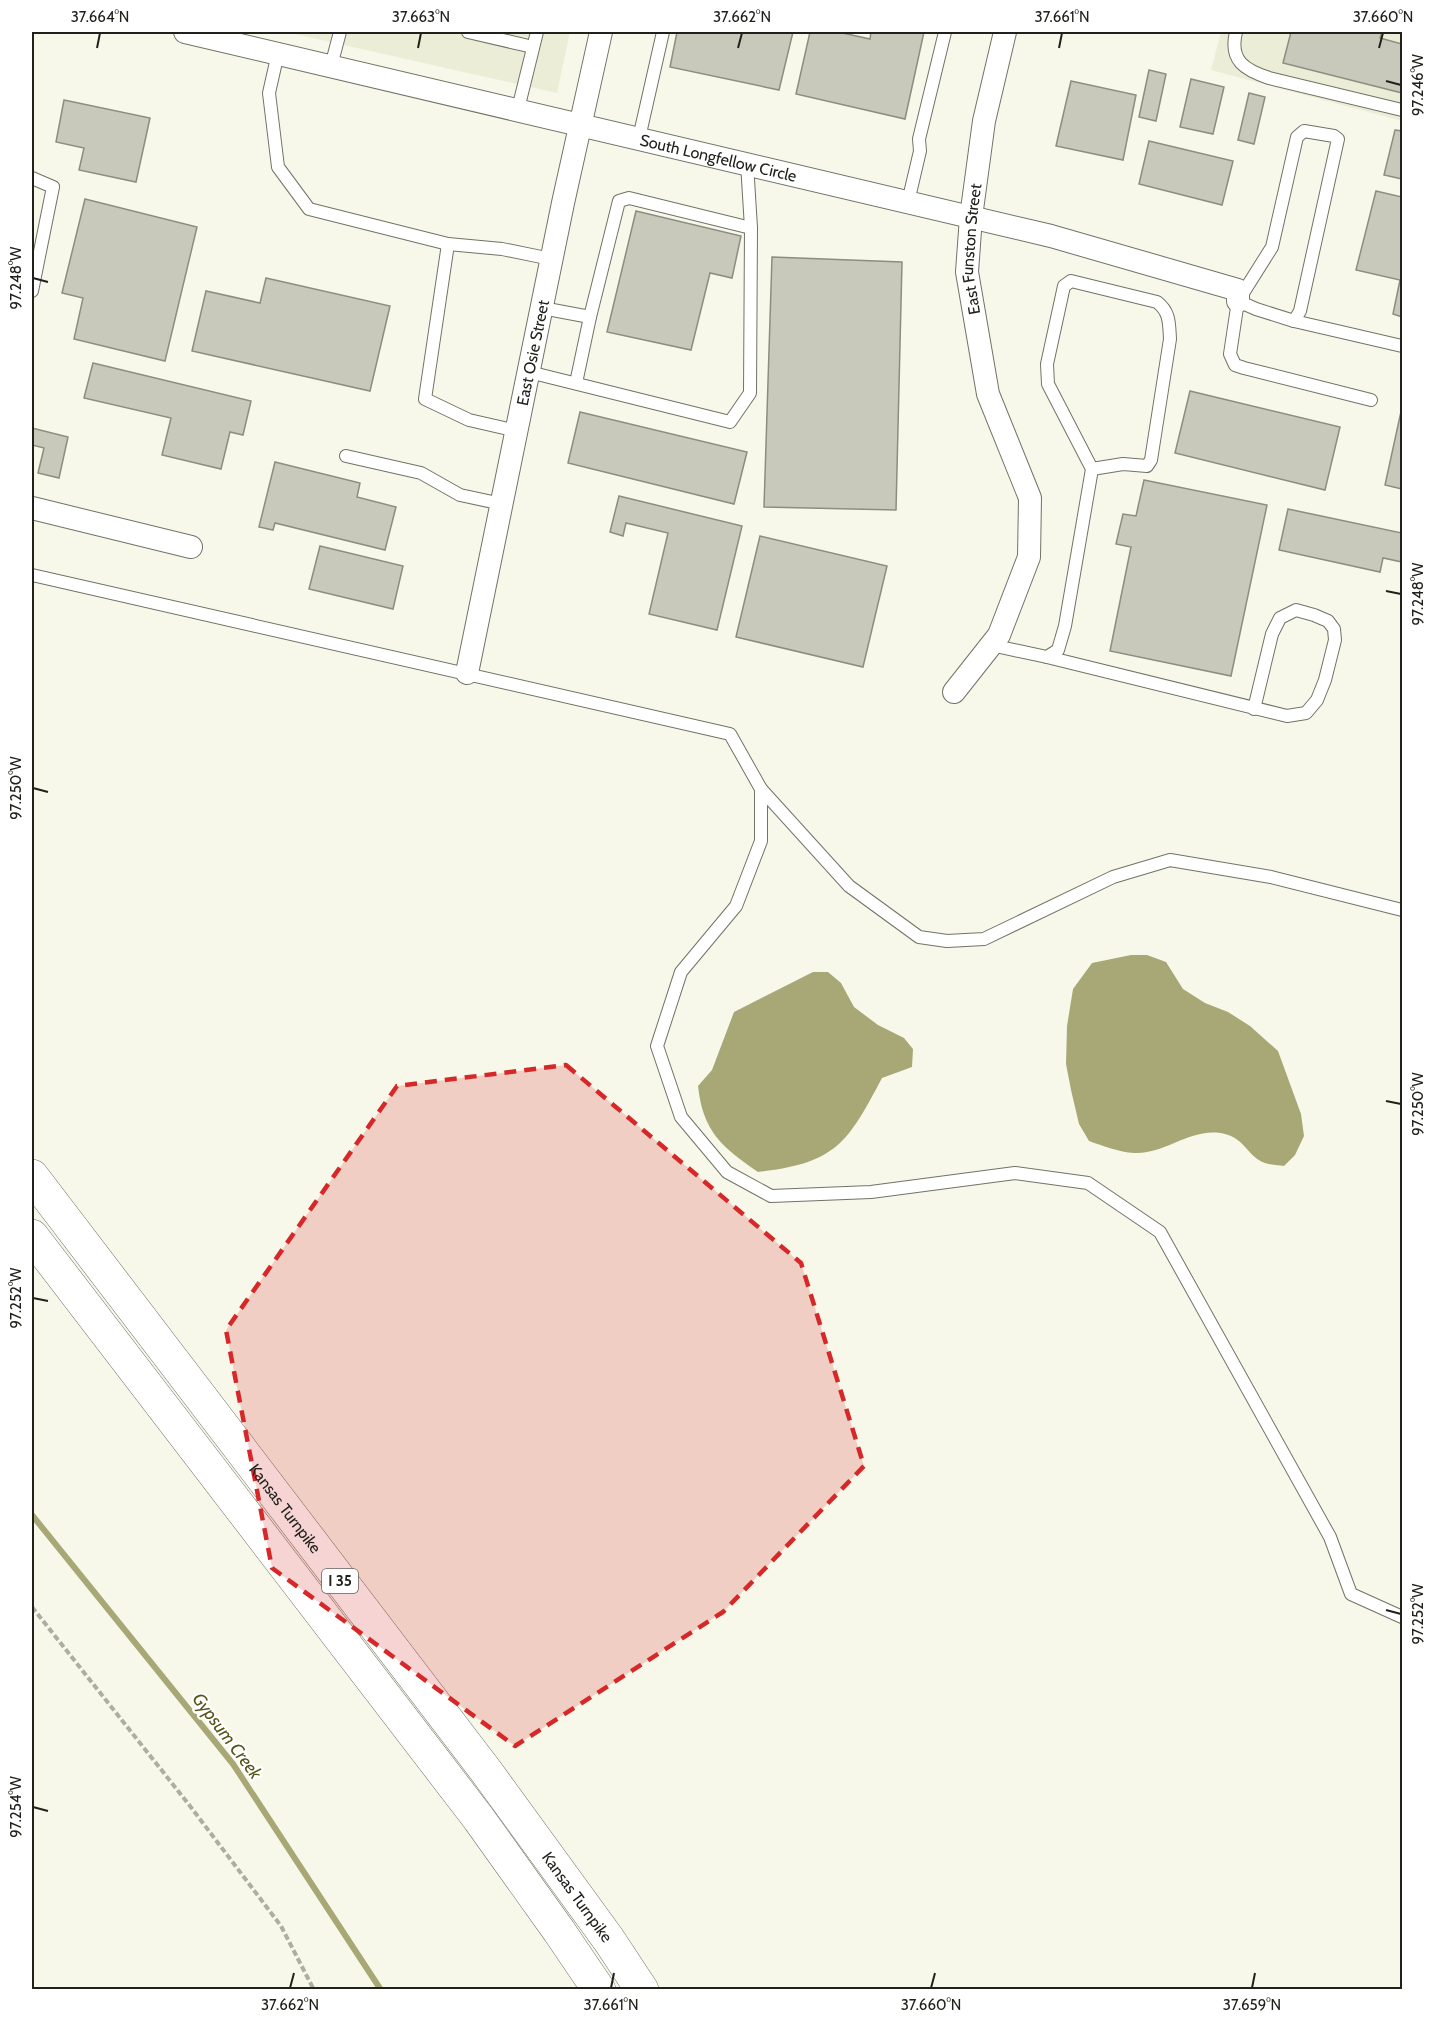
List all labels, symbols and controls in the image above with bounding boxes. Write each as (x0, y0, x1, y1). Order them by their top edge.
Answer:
text: 37.664°N (71, 8, 129, 26)
text: 37.663°N (392, 8, 450, 26)
text: 37.662°N (713, 8, 771, 26)
text: 37.661°N (1035, 8, 1089, 26)
text: 37.660°N (1353, 8, 1413, 26)
text: 97.246°W (1409, 53, 1427, 116)
street label: South Longfellow Circle (638, 130, 799, 186)
street label: East Funston Street (958, 182, 985, 316)
text: 97.248°W (7, 246, 25, 309)
street label: East Osie Street (513, 298, 553, 407)
text: 97.248°W (1409, 562, 1427, 625)
text: 97.250°W (7, 755, 25, 820)
text: 97.250°W (1409, 1071, 1427, 1136)
text: 97.252°W (7, 1267, 25, 1329)
street label: Kansas Turnpike (245, 1460, 325, 1557)
road number: I 35 (322, 1569, 358, 1593)
text: 97.252°W (1409, 1583, 1427, 1645)
water label: Gypsum Creek (187, 1689, 267, 1785)
text: 97.254°W (7, 1775, 25, 1838)
street label: Kansas Turnpike (538, 1848, 616, 1946)
text: 37.662°N (261, 1996, 319, 2014)
text: 37.661°N (584, 1996, 638, 2014)
text: 37.660°N (901, 1996, 961, 2014)
text: 37.659°N (1223, 1996, 1281, 2014)

